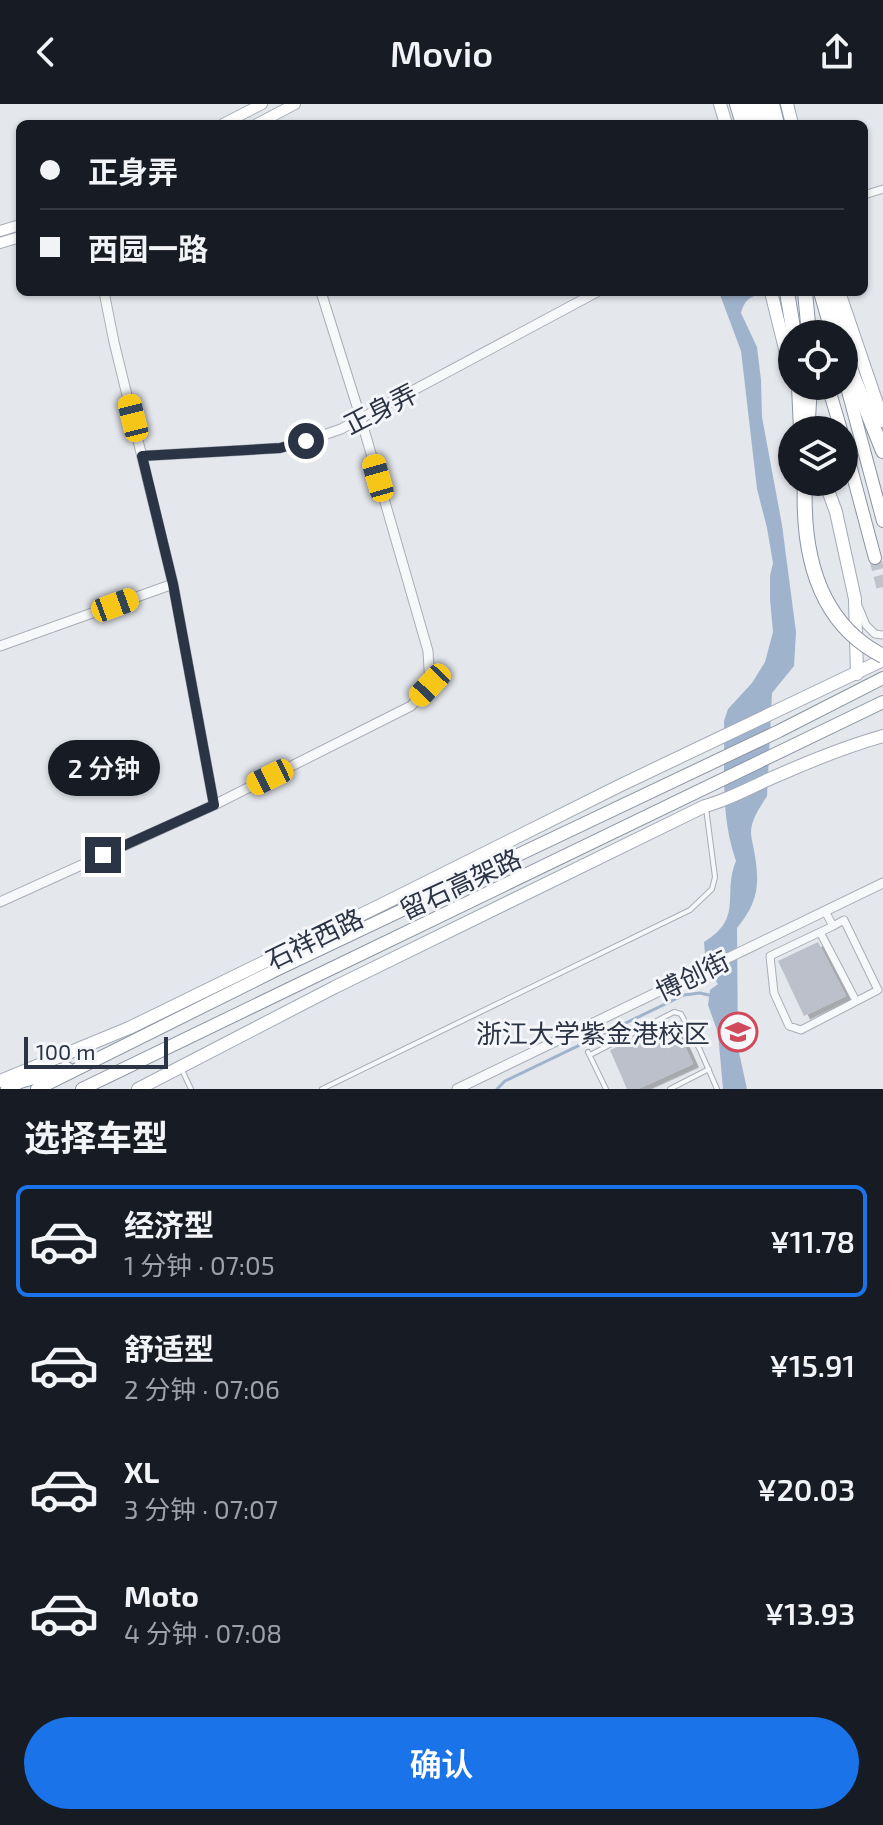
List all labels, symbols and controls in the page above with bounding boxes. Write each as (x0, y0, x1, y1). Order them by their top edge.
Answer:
icon: back (24, 30, 68, 74)
icon: share (815, 30, 859, 74)
text: Movio (390, 31, 493, 74)
text: 正身弄 (88, 153, 178, 189)
text: 西园一路 (88, 230, 208, 266)
map controls (778, 320, 858, 496)
button: locate (778, 320, 858, 400)
street label: 正身弄 (338, 376, 422, 440)
car (116, 392, 150, 444)
button: layers (778, 416, 858, 496)
route start (288, 423, 324, 459)
car (360, 452, 396, 504)
car (88, 586, 142, 624)
car (405, 659, 455, 711)
callout: 2 分钟 (47, 739, 159, 795)
text: 2 分钟 (68, 752, 140, 783)
car (243, 756, 297, 798)
route end (85, 837, 121, 873)
street label: 留石高架路 (395, 841, 525, 925)
street label: 石祥西路 (260, 901, 368, 975)
street label: 博创街 (650, 944, 734, 1006)
school or university icon: 浙江大学紫金港校区 (717, 1011, 759, 1053)
place label: 浙江大学紫金港校区 (476, 1017, 710, 1048)
scale bar (24, 1033, 168, 1069)
text: 100 m (36, 1038, 95, 1064)
text: 选择车型 (24, 1115, 168, 1158)
icon: car (28, 1205, 100, 1277)
text: 经济型 (124, 1206, 214, 1242)
text: ¥11.78 (770, 1223, 855, 1259)
text: 1 分钟 · 07:05 (124, 1249, 275, 1280)
icon: car (28, 1329, 100, 1401)
text: 舒适型 (124, 1330, 214, 1366)
text: ¥15.91 (770, 1347, 855, 1383)
text: 2 分钟 · 07:06 (124, 1373, 280, 1404)
icon: car (28, 1453, 100, 1525)
text: XL (124, 1453, 159, 1489)
text: ¥20.03 (757, 1471, 855, 1507)
text: 3 分钟 · 07:07 (124, 1493, 278, 1524)
icon: car (28, 1577, 100, 1649)
text: Moto (124, 1577, 199, 1613)
text: ¥13.93 (765, 1595, 855, 1631)
text: 4 分钟 · 07:08 (124, 1617, 282, 1648)
button: 确认 (24, 1717, 859, 1809)

